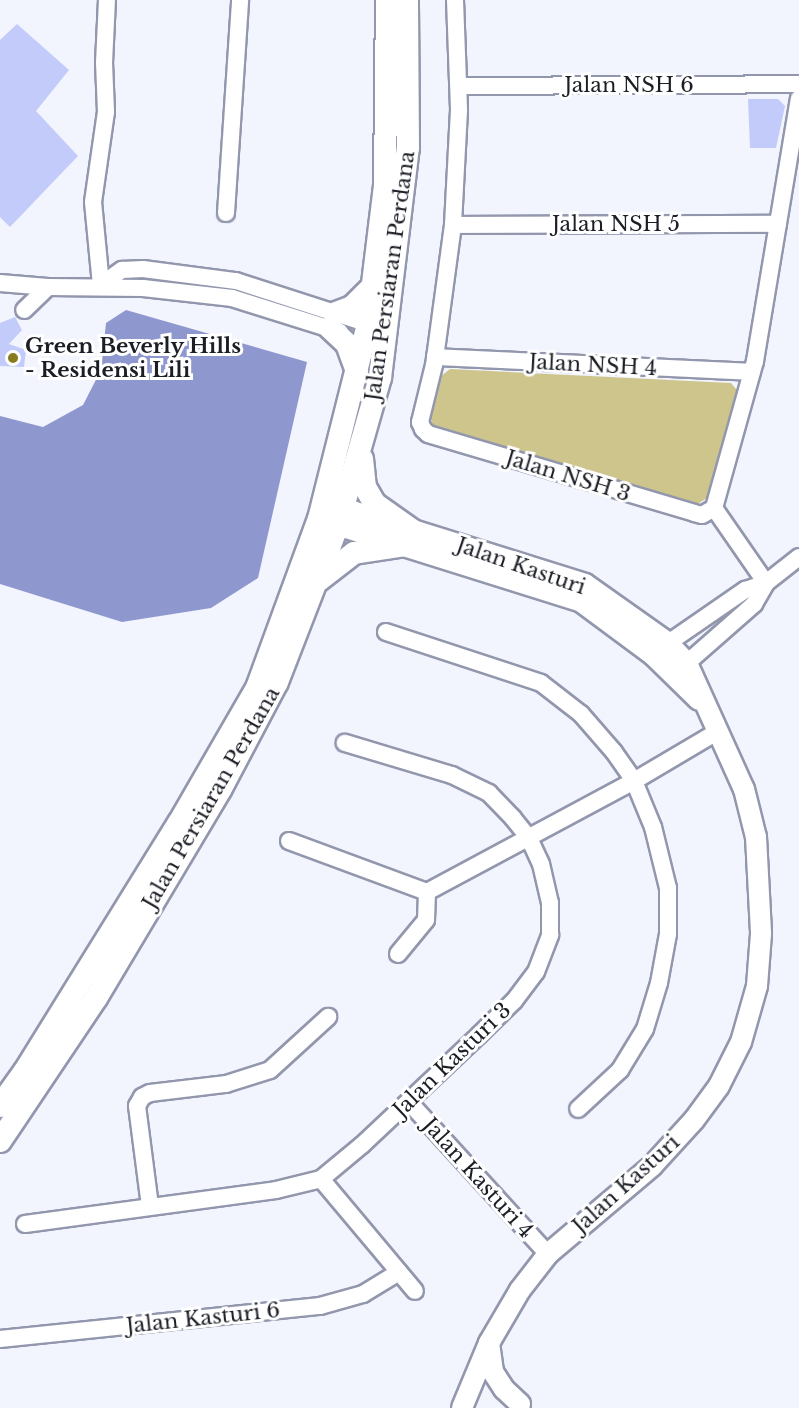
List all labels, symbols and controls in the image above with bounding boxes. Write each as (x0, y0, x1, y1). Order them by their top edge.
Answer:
street label: Jalan NSH 6 (564, 72, 694, 98)
street label: Jalan Persiaran Perdana (360, 149, 420, 403)
street label: Jalan NSH 5 (552, 211, 680, 237)
place label: Green Beverly Hills - Residensi Lili (25, 333, 242, 383)
street label: Jalan NSH 4 (528, 349, 658, 381)
marker: Green Beverly Hills - Residensi Lili (6, 351, 20, 365)
street label: Jalan NSH 3 (503, 445, 633, 507)
street label: Jalan Kasturi (453, 532, 589, 600)
street label: Jalan Persiaran Perdana (137, 683, 285, 913)
street label: Jalan Kasturi 3 (388, 998, 516, 1122)
street label: Jalan Kasturi 4 (417, 1113, 539, 1243)
street label: Jalan Kasturi (567, 1130, 685, 1238)
street label: Jalan Kasturi 6 (125, 1297, 281, 1339)

